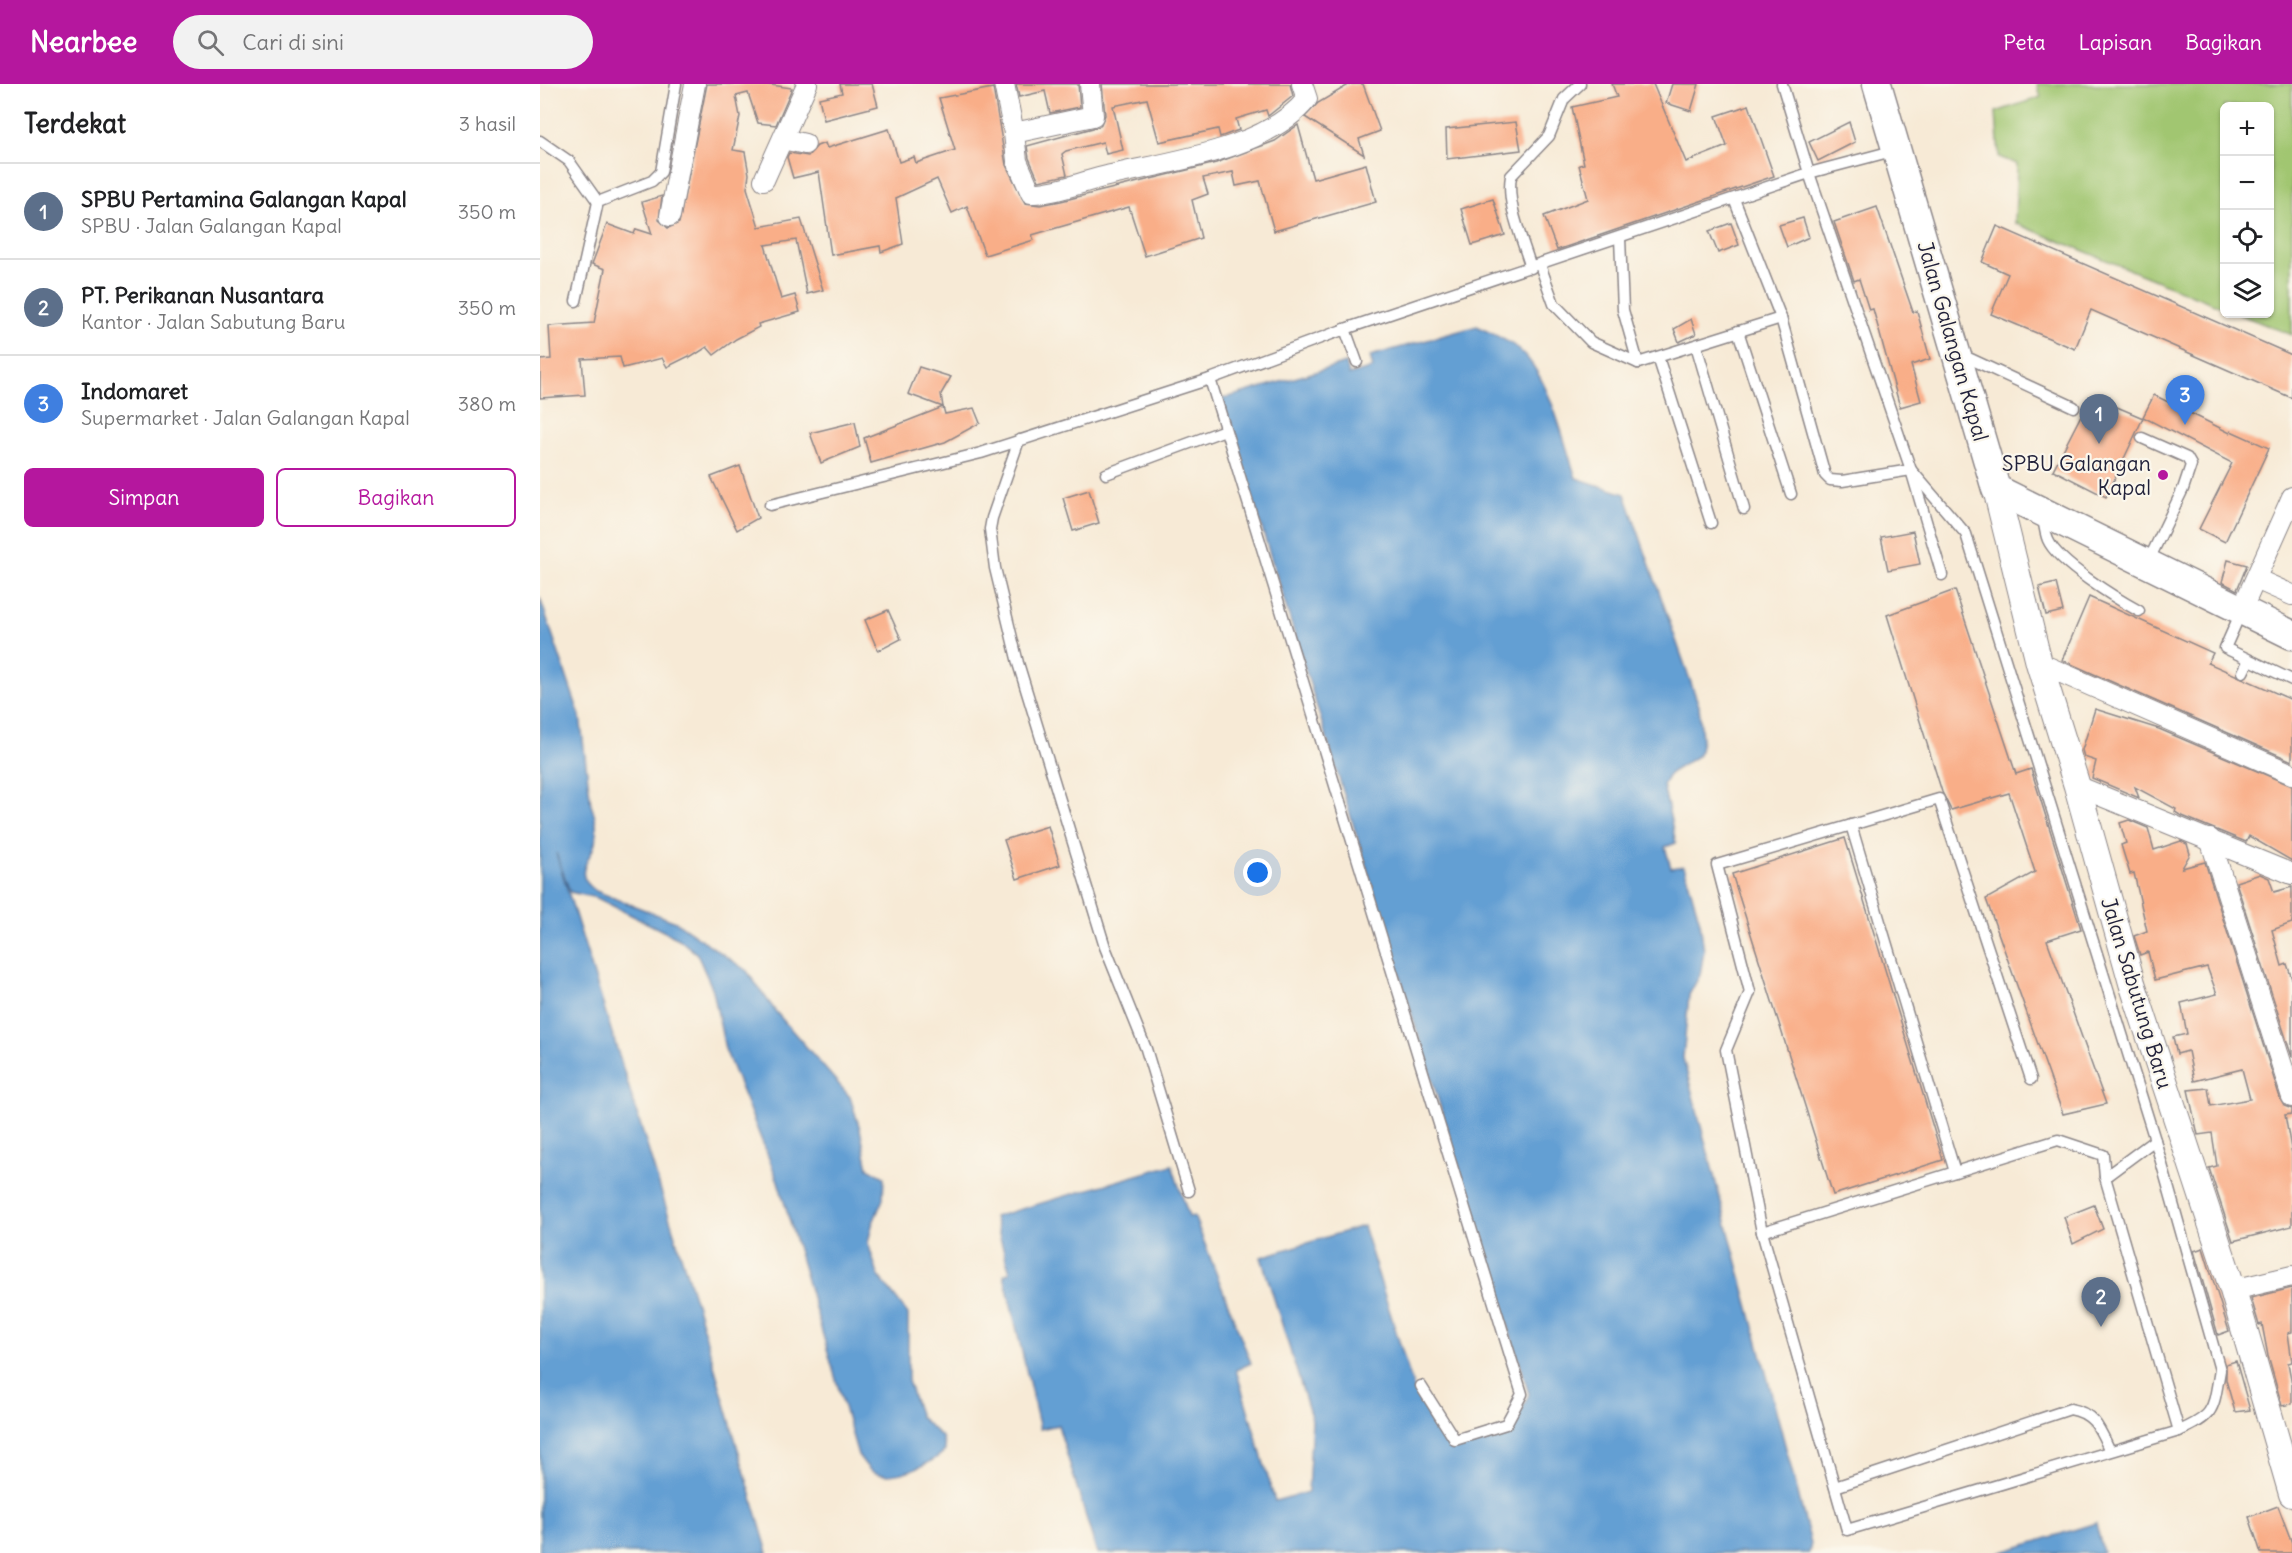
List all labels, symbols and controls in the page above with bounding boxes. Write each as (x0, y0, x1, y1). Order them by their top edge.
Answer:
search box (173, 15, 593, 69)
text: Nearbee (30, 24, 137, 60)
icon: search (194, 26, 227, 59)
text: Cari di sini (242, 28, 344, 56)
text: Peta (2003, 29, 2046, 56)
text: Lapisan (2079, 29, 2152, 56)
text: Bagikan (2185, 29, 2262, 56)
map controls (2220, 102, 2274, 318)
button: + (2220, 102, 2274, 156)
text: Terdekat (24, 107, 126, 140)
text: 3 hasil (459, 111, 516, 136)
button: − (2220, 156, 2274, 210)
text: SPBU Pertamina Galangan Kapal (81, 185, 407, 213)
text: 1 (40, 199, 47, 224)
text: 350 m (458, 199, 516, 224)
button: locate (2220, 210, 2274, 264)
text: SPBU · Jalan Galangan Kapal (81, 213, 342, 238)
street label: Jalan Galangan Kapal (1912, 238, 1994, 444)
button: layers (2220, 264, 2274, 318)
text: PT. Perikanan Nusantara (81, 281, 324, 309)
text: 2 (38, 295, 49, 320)
text: 350 m (458, 295, 516, 320)
text: Kantor · Jalan Sabutung Baru (81, 309, 345, 334)
pin: 3 (2166, 376, 2204, 425)
text: Indomaret (81, 377, 188, 405)
text: 3 (38, 391, 49, 416)
text: 380 m (458, 391, 516, 416)
pin: 1 (2080, 394, 2118, 444)
text: Supermarket · Jalan Galangan Kapal (81, 405, 410, 430)
place label: SPBU Galangan Kapal (2002, 450, 2151, 501)
button: Simpan (24, 468, 264, 527)
button: Bagikan (276, 468, 516, 527)
marker: SPBU Galangan Kapal (2156, 468, 2170, 482)
your location (1243, 858, 1272, 887)
street label: Jalan Sabutung Baru (2095, 894, 2179, 1092)
pin: 2 (2082, 1278, 2120, 1327)

